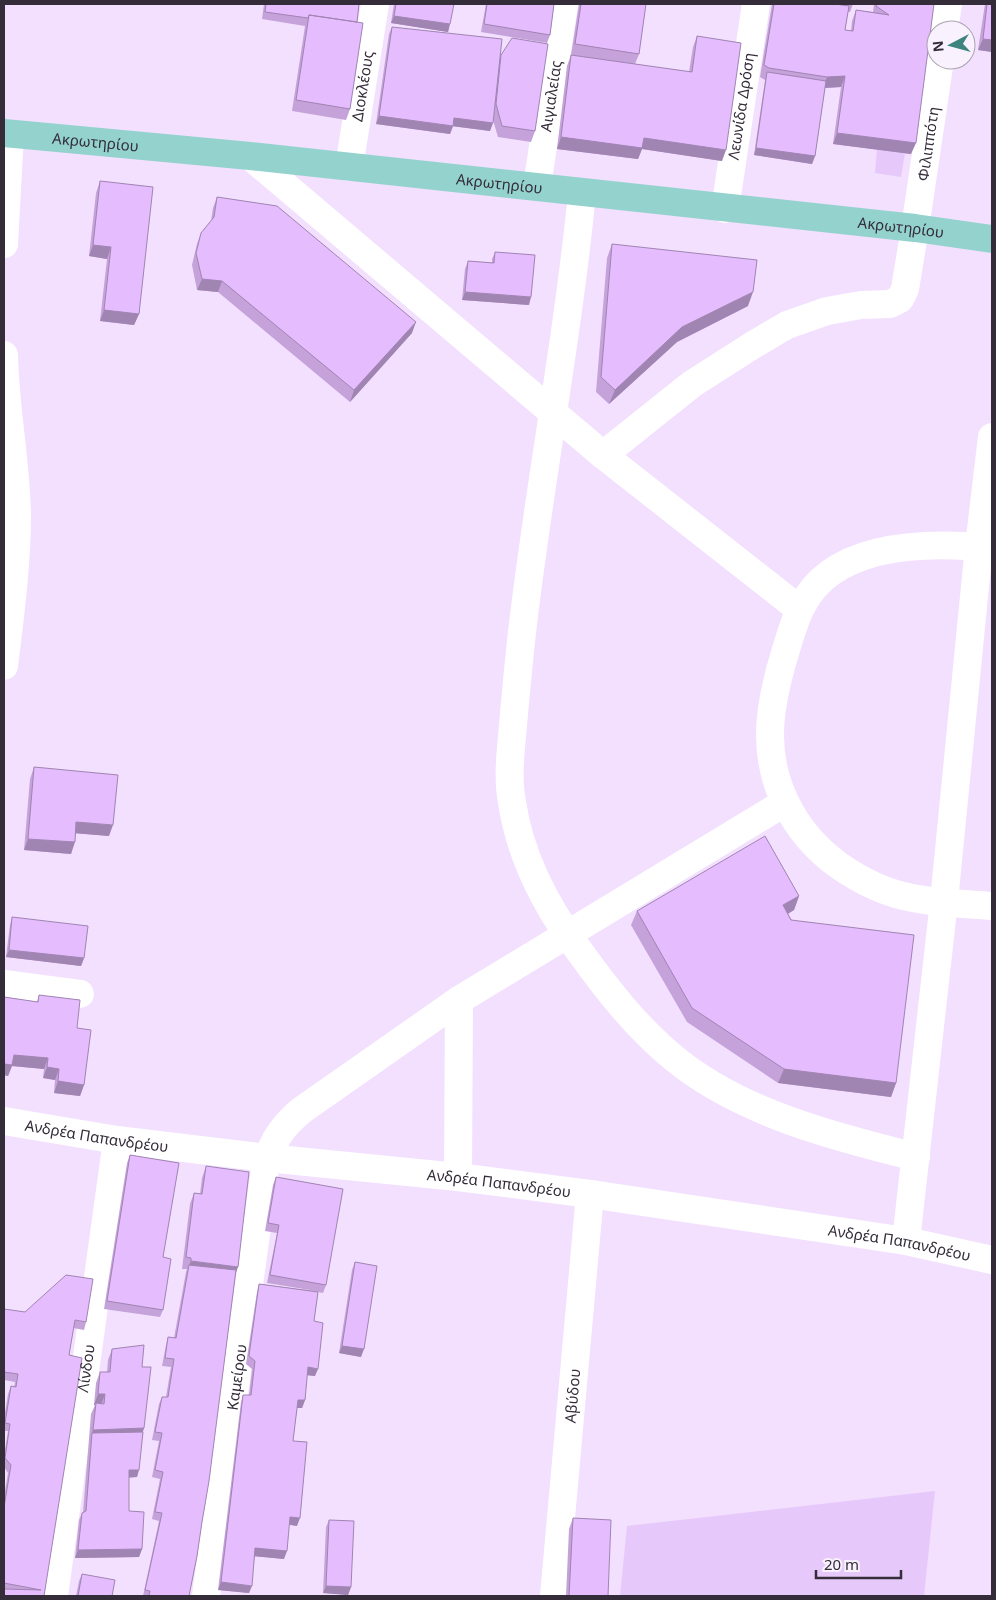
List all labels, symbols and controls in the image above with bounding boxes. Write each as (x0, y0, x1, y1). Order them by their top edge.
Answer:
north arrow (926, 20, 976, 70)
text: N (928, 40, 948, 53)
street label: Διοκλέους (346, 49, 377, 123)
street label: Λεωνίδα Δρόση (723, 51, 759, 161)
street label: Αιγιαλείας (535, 59, 566, 133)
street label: Φιλιππότη (912, 105, 943, 182)
street label: Ακρωτηρίου (51, 128, 140, 156)
street label: Ακρωτηρίου (455, 168, 544, 198)
street label: Ακρωτηρίου (857, 212, 946, 242)
street label: Ανδρέα Παπανδρέου (24, 1115, 170, 1156)
street label: Ανδρέα Παπανδρέου (426, 1164, 572, 1201)
street label: Ανδρέα Παπανδρέου (827, 1220, 973, 1265)
street label: Λίνδου (72, 1343, 99, 1393)
street label: Καμείρου (222, 1343, 251, 1412)
street label: Αβύδου (560, 1368, 584, 1424)
scale bar (816, 1548, 901, 1580)
text: 20 m (824, 1554, 859, 1574)

